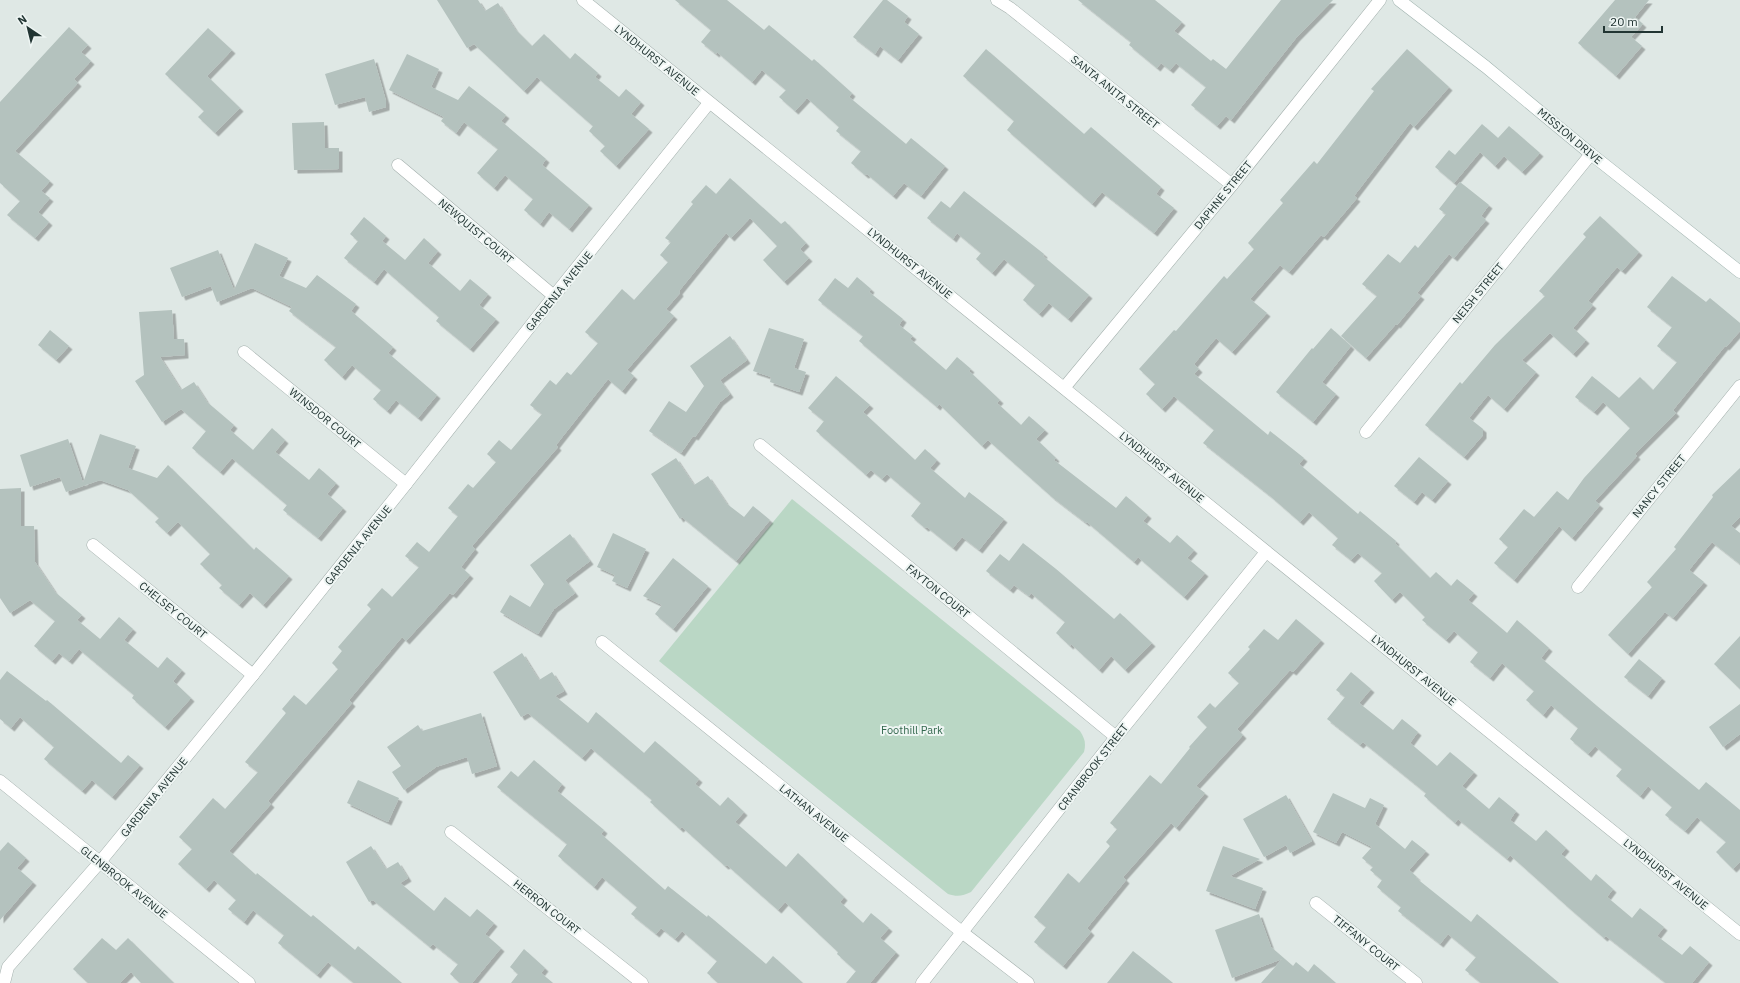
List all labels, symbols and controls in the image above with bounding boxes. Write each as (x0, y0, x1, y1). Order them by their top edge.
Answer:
north arrow (8, 8, 48, 48)
scale bar (1604, 8, 1662, 34)
text: N (15, 12, 30, 28)
text: 20 m (1610, 14, 1638, 29)
street label: LYNDHURST AVENUE (612, 21, 702, 99)
street label: SANTA ANITA STREET (1068, 52, 1163, 132)
street label: MISSION DRIVE (1535, 105, 1605, 167)
street label: DAPHNE STREET (1191, 157, 1255, 232)
street label: NEWQUIST COURT (436, 195, 517, 267)
street label: LYNDHURST AVENUE (865, 224, 955, 302)
street label: GARDENIA AVENUE (522, 248, 596, 334)
street label: NEISH STREET (1449, 259, 1507, 326)
street label: WINSDOR COURT (286, 385, 364, 452)
street label: LYNDHURST AVENUE (1117, 428, 1207, 506)
street label: NANCY STREET (1629, 451, 1689, 520)
street label: GARDENIA AVENUE (321, 502, 395, 588)
street label: FAYTON COURT (903, 561, 973, 621)
street label: CHELSEY COURT (136, 578, 210, 642)
street label: LYNDHURST AVENUE (1369, 631, 1459, 709)
street label: CRANBROOK STREET (1055, 720, 1132, 813)
park label: Foothill Park (881, 723, 943, 737)
street label: GARDENIA AVENUE (117, 754, 191, 840)
street label: LATHAN AVENUE (777, 781, 851, 845)
street label: LYNDHURST AVENUE (1621, 835, 1711, 913)
street label: GLENBROOK AVENUE (78, 843, 170, 921)
street label: HERRON COURT (511, 876, 584, 938)
street label: TIFFANY COURT (1330, 912, 1403, 974)

